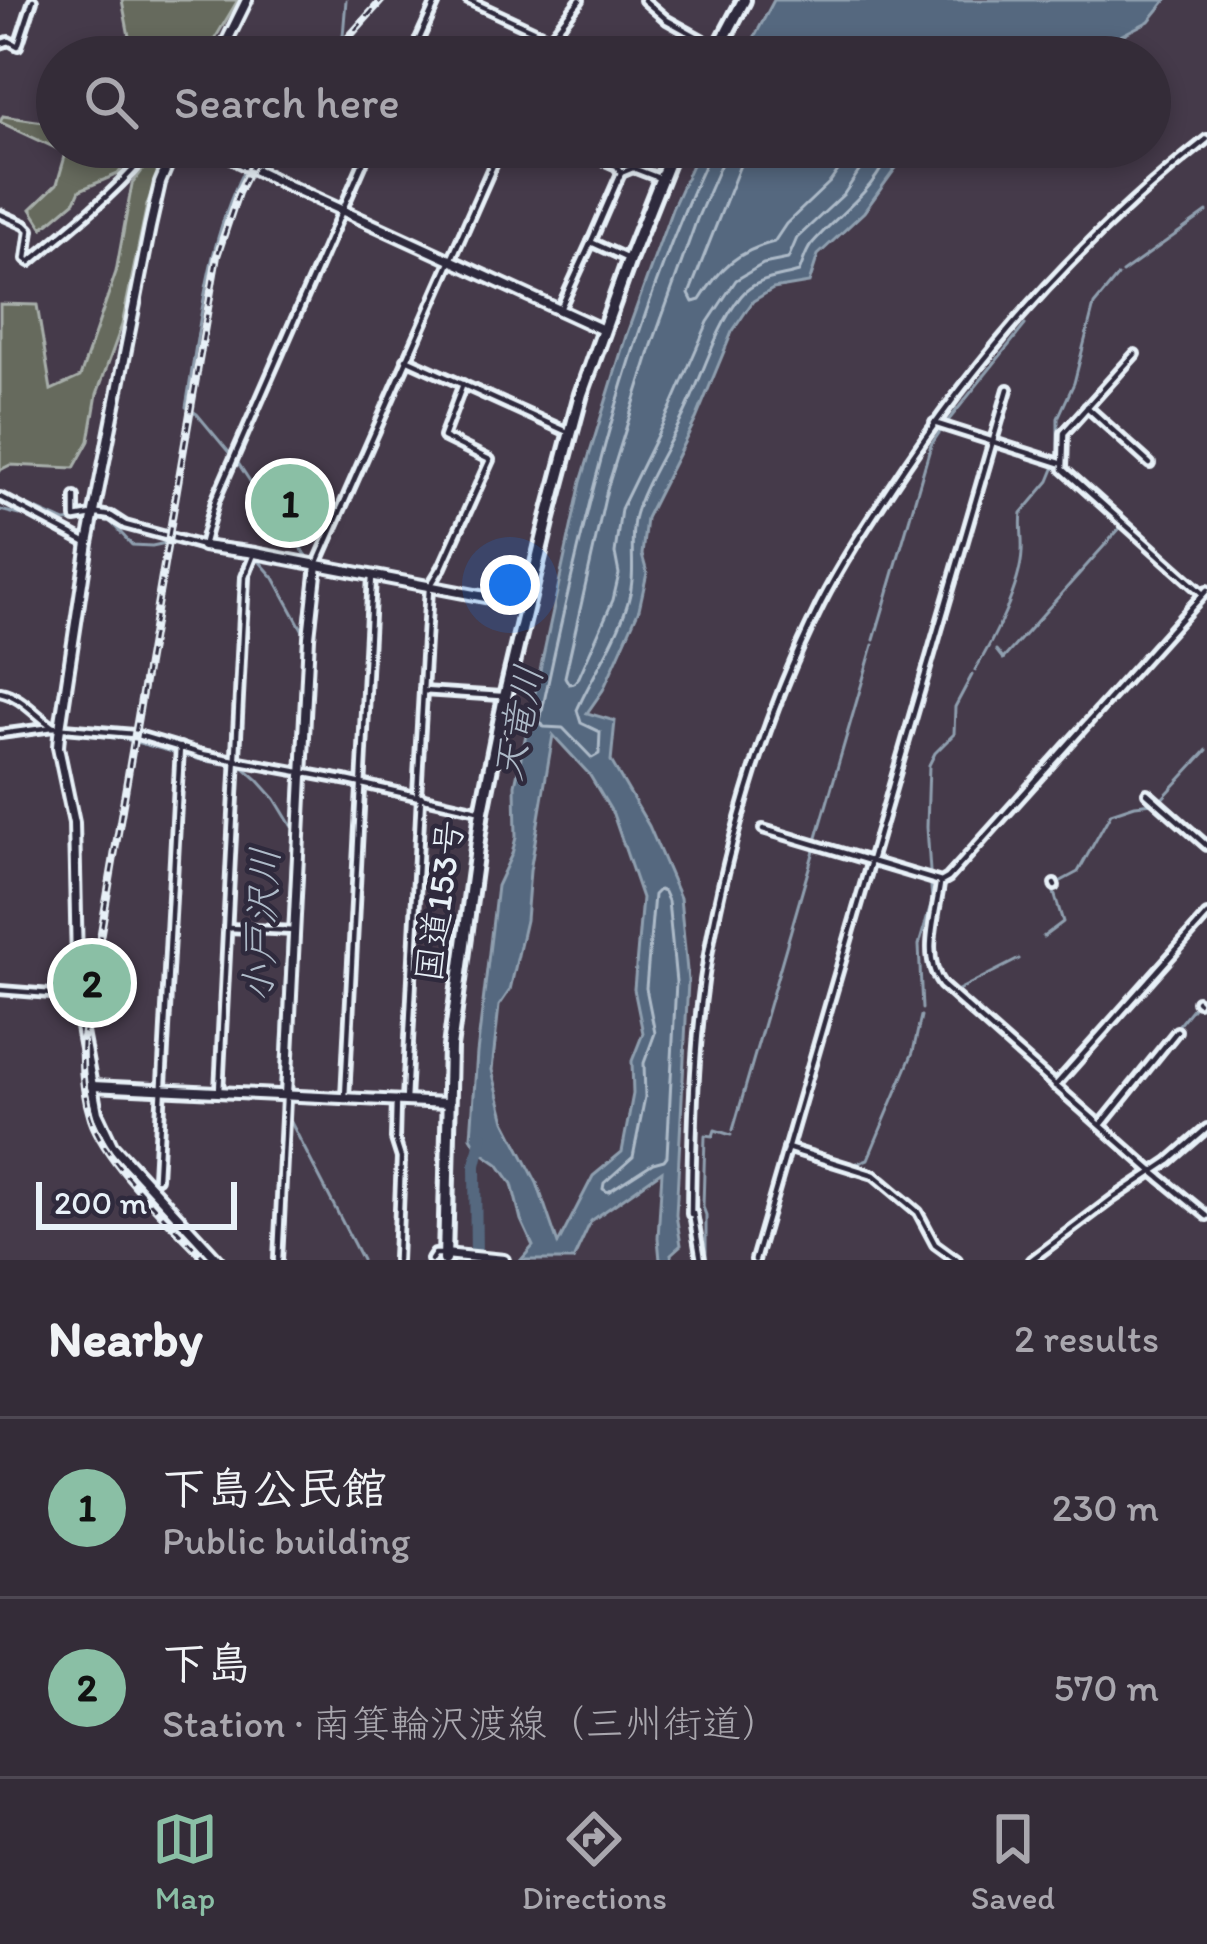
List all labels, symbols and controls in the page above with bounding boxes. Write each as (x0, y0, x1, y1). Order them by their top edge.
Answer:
search box (36, 36, 1171, 168)
icon: search (78, 69, 144, 135)
text: Search here (174, 75, 400, 129)
pin: 1 (251, 458, 329, 548)
your location (480, 555, 540, 615)
water label: 天竜川 (484, 661, 552, 785)
street label: 国道153号 (406, 817, 472, 985)
water label: 小戸沢川 (233, 846, 289, 1004)
pin: 2 (53, 938, 131, 1028)
scale bar (36, 1176, 237, 1229)
text: 200 m (54, 1183, 147, 1222)
text: Nearby (48, 1308, 203, 1369)
text: 2 results (1014, 1315, 1159, 1362)
text: 下島公民館 (162, 1461, 387, 1515)
text: 1 (78, 1484, 96, 1531)
text: 230 m (1052, 1484, 1159, 1531)
text: Public building (162, 1517, 410, 1564)
text: 下島 (162, 1636, 252, 1690)
text: 2 (77, 1664, 97, 1711)
text: 570 m (1054, 1664, 1159, 1711)
text: Station · 南箕輪沢渡線（三州街道） (162, 1700, 780, 1747)
tab: Map (152, 1806, 218, 1917)
tab: Directions (522, 1806, 667, 1917)
tab: Saved (971, 1806, 1055, 1917)

